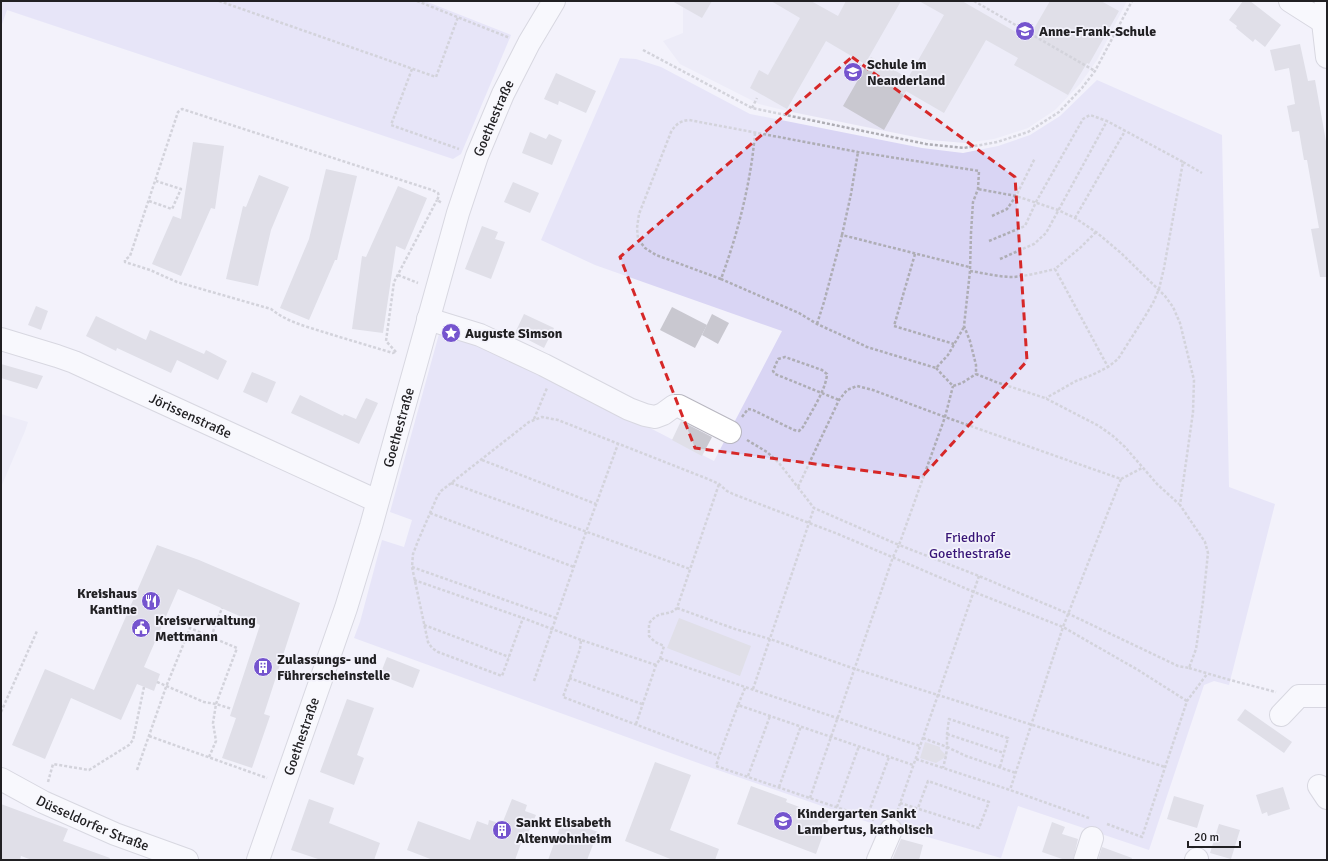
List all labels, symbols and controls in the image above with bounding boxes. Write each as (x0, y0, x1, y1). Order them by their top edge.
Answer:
school or university icon: Anne-Frank-Schule (1014, 20, 1036, 42)
place label: Anne-Frank-Schule (1039, 23, 1156, 40)
place label: Schule im Neanderland (867, 56, 946, 89)
school or university icon: Schule im Neanderland (842, 61, 864, 83)
street label: Goethestraße (469, 77, 517, 159)
place icon: Auguste Simson (440, 322, 462, 344)
place label: Auguste Simson (465, 325, 563, 342)
street label: Goethestraße (379, 386, 418, 469)
street label: Jörissenstraße (147, 389, 235, 442)
park label: Friedhof Goethestraße (929, 529, 1011, 562)
place label: Kreishaus Kantine (77, 585, 137, 618)
restaurant icon: Kreishaus Kantine (140, 590, 162, 612)
place label: Kreisverwaltung Mettmann (155, 612, 256, 645)
public building icon: Kreisverwaltung Mettmann (130, 617, 152, 639)
place label: Zulassungs- und Führerscheinstelle (277, 651, 390, 684)
building icon: Zulassungs- und Führerscheinstelle (252, 656, 274, 678)
street label: Goethestraße (280, 695, 323, 778)
street label: Düsseldorfer Straße (33, 792, 151, 854)
place label: Kindergarten Sankt Lambertus, katholisch (797, 805, 933, 838)
school or university icon: Kindergarten Sankt Lambertus, katholisch (772, 810, 794, 832)
place label: Sankt Elisabeth Altenwohnheim (516, 814, 612, 847)
building icon: Sankt Elisabeth Altenwohnheim (491, 819, 513, 841)
scale bar (1188, 823, 1240, 849)
text: 20 m (1194, 830, 1219, 845)

